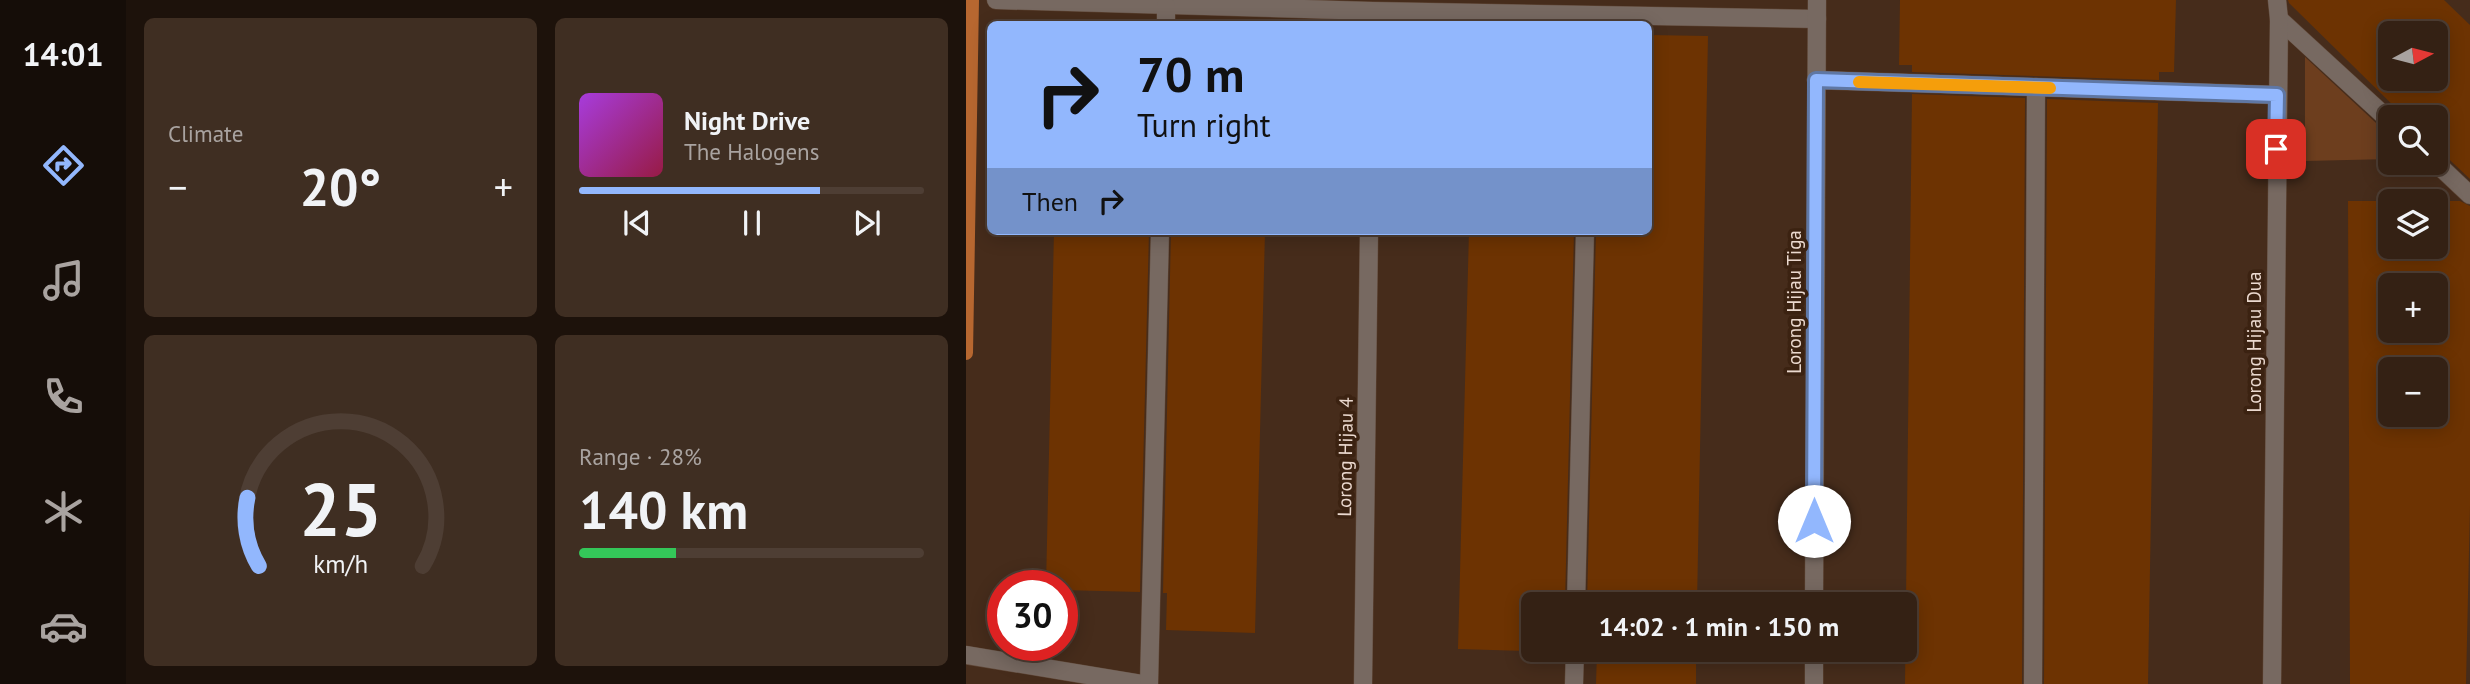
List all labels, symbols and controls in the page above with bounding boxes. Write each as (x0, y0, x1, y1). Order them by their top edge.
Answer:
north arrow (2378, 21, 2448, 91)
map controls (2378, 21, 2448, 427)
text: 14:01 (22, 33, 104, 75)
text: 70 m (1137, 42, 1244, 106)
icon: right (1022, 49, 1113, 140)
text: Night Drive (684, 104, 810, 137)
text: Turn right (1137, 104, 1271, 146)
button: search (2378, 105, 2448, 175)
text: Climate (168, 119, 243, 148)
pin (2246, 119, 2306, 179)
icon: arrive (2257, 130, 2295, 168)
text: The Halogens (684, 137, 819, 166)
icon: directions (39, 141, 88, 190)
text: 20° (300, 153, 381, 220)
text: − (168, 162, 187, 211)
text: + (494, 162, 513, 211)
icon: right (1092, 182, 1130, 220)
text: Then (1022, 185, 1078, 218)
button: layers (2378, 189, 2448, 259)
icon: previous (618, 204, 656, 242)
icon: pause (733, 204, 771, 242)
icon: next (848, 204, 886, 242)
street label: Lorong Hijau Tiga (1782, 230, 1806, 374)
icon: music (39, 256, 88, 305)
street label: Lorong Hijau Dua (2242, 272, 2266, 412)
button: + (2378, 273, 2448, 343)
button: − (2378, 357, 2448, 427)
icon: phone (39, 372, 88, 421)
street label: Lorong Hijau 4 (1332, 397, 1358, 517)
text: Range · 28% (579, 442, 702, 471)
text: 25 (299, 463, 382, 557)
text: 140 km (579, 476, 748, 543)
position arrow (1777, 484, 1851, 558)
icon: climate (39, 487, 88, 536)
text: km/h (313, 548, 368, 580)
speed limit sign: 30 (987, 570, 1078, 661)
icon: car (39, 602, 88, 651)
text: 14:02 · 1 min · 150 m (1599, 610, 1839, 643)

